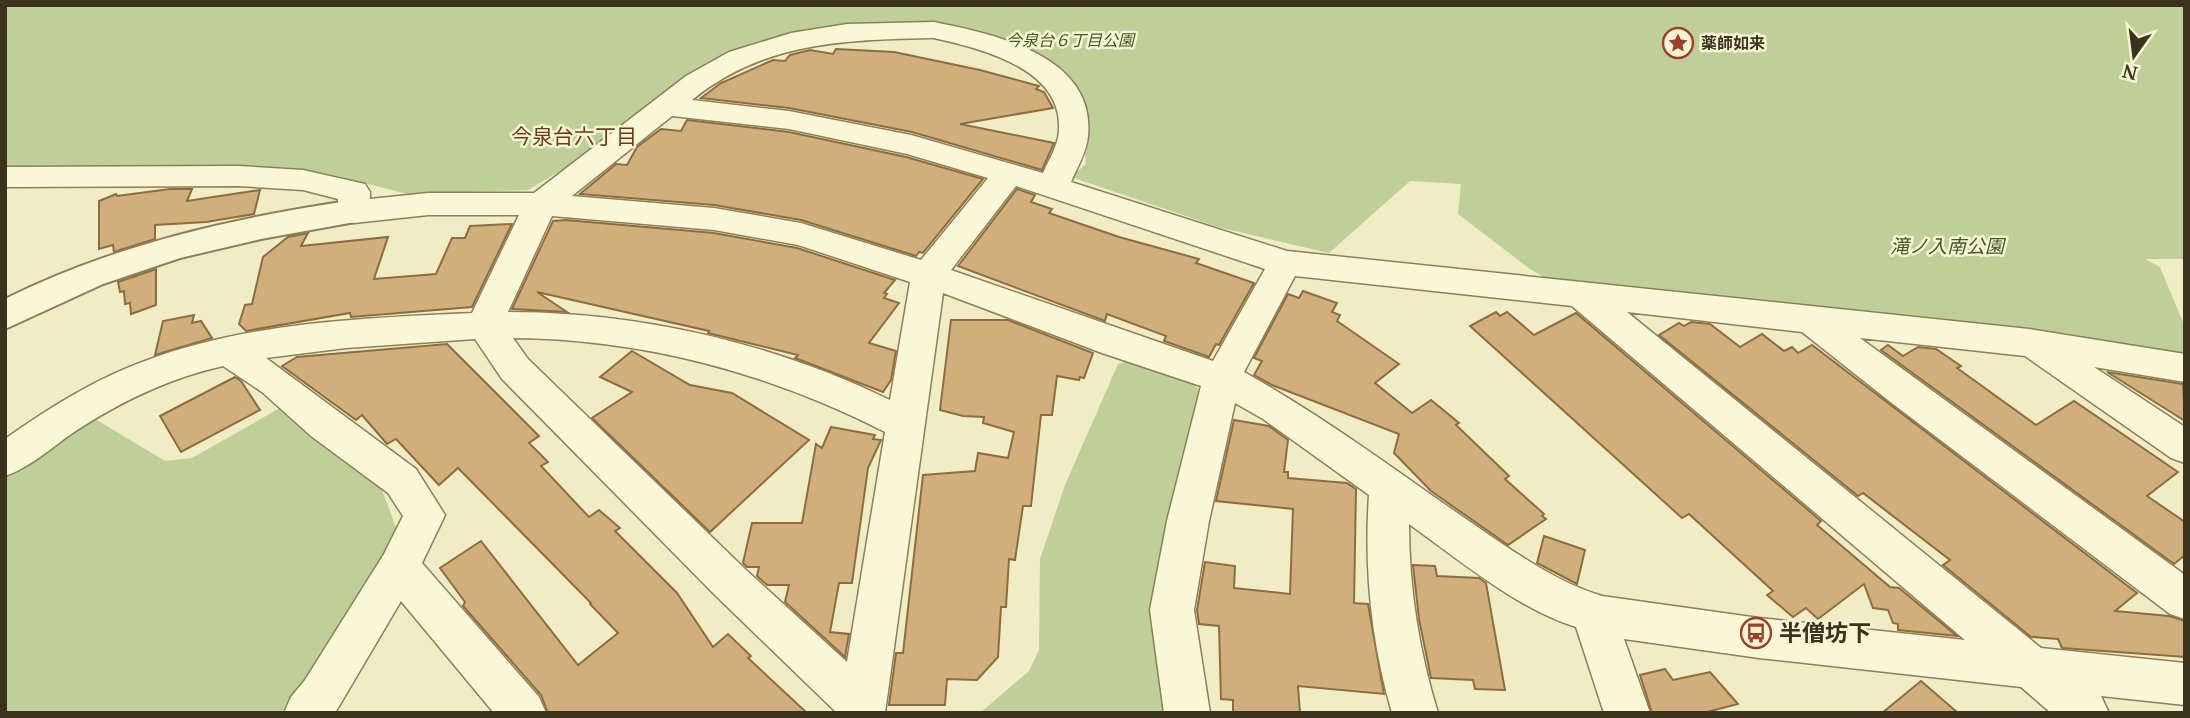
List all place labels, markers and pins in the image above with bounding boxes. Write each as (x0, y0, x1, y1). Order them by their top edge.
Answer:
place icon: 薬師如来 (1661, 26, 1695, 60)
place label: 薬師如来 (1701, 32, 1765, 54)
bus stop icon: 半僧坊下 (1739, 616, 1773, 650)
place label: 半僧坊下 (1779, 617, 1871, 648)

